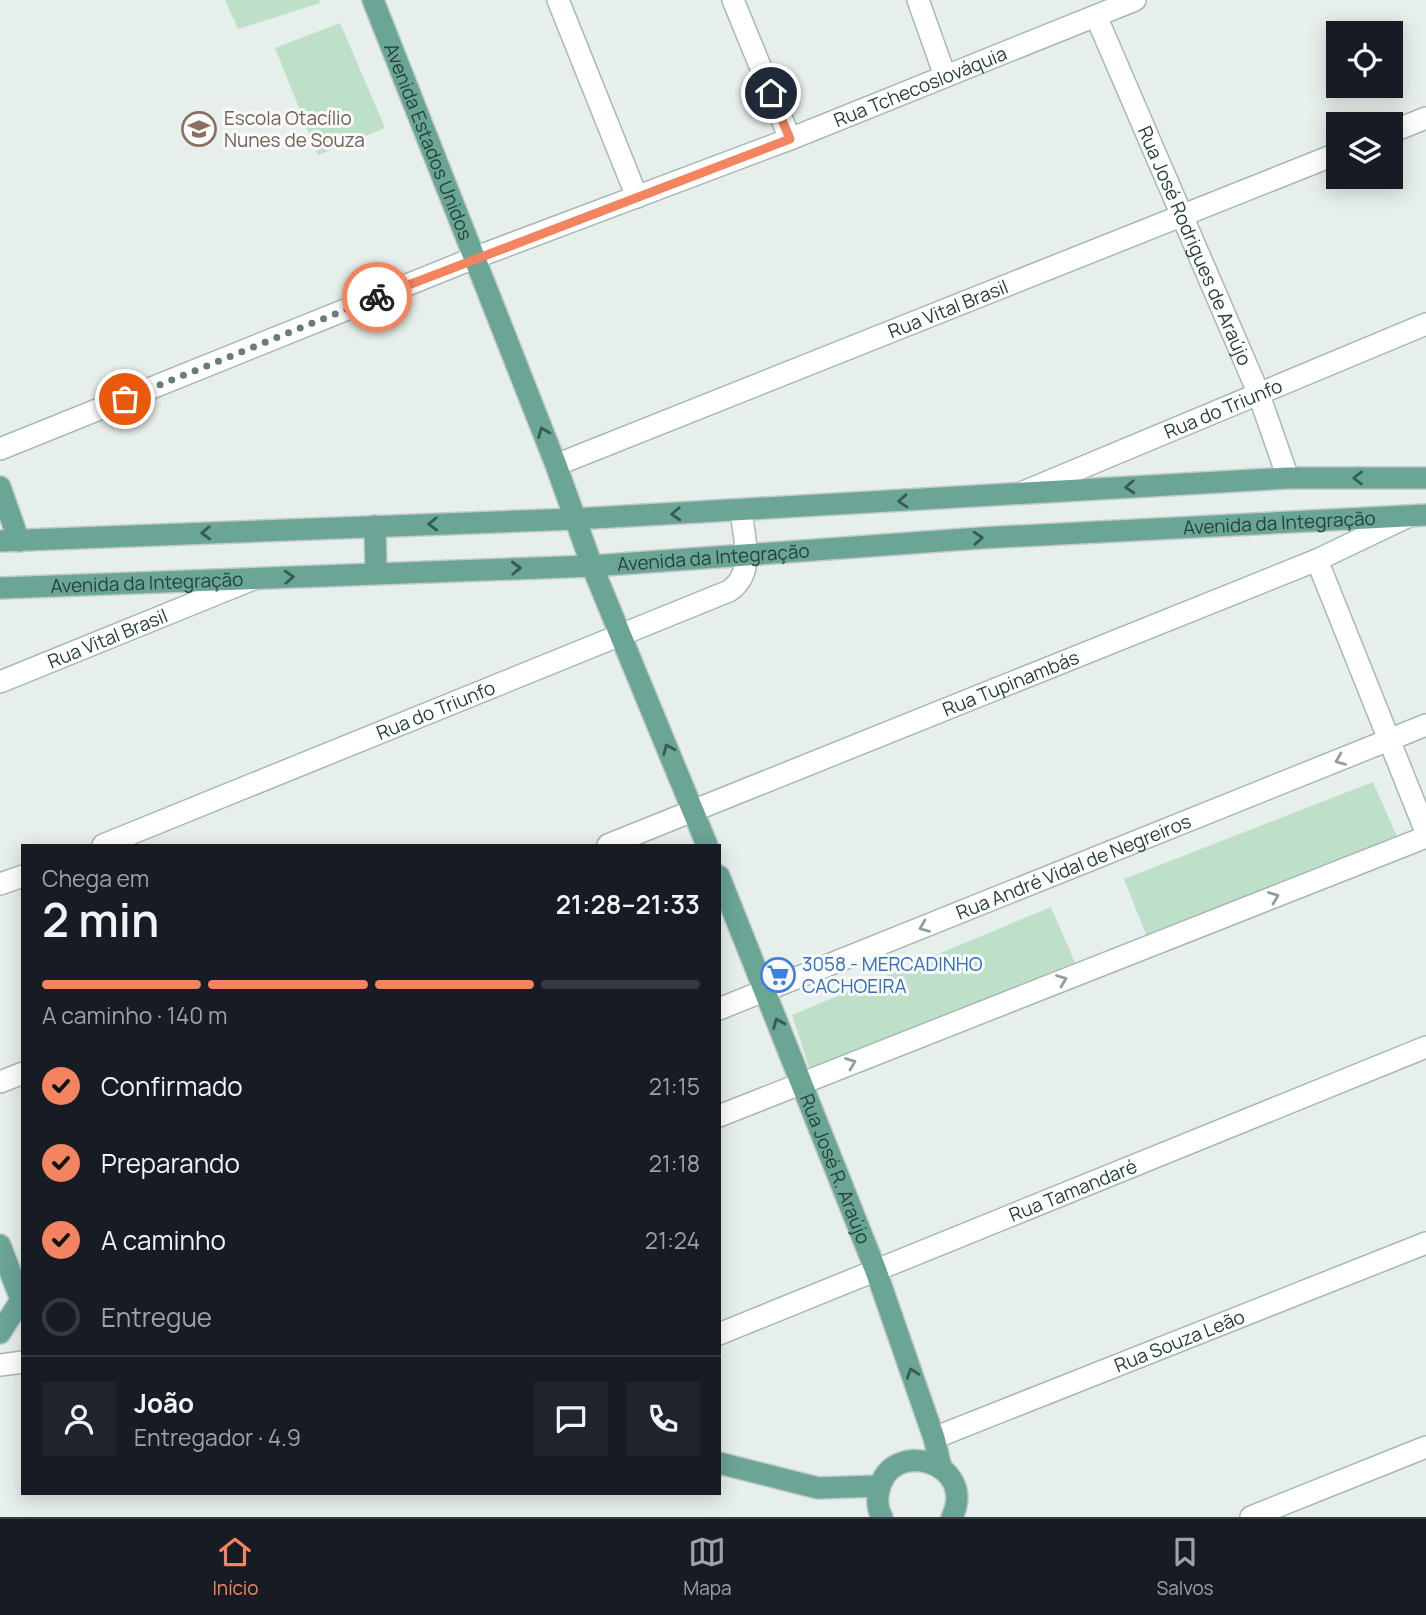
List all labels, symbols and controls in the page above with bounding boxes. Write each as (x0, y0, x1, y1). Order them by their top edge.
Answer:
map controls (1326, 21, 1403, 189)
button: locate (1326, 21, 1403, 98)
street label: Avenida Estados Unidos (378, 39, 479, 244)
street label: Rua Tchecoslováquia (830, 40, 1010, 133)
pin (741, 63, 801, 123)
icon: home (752, 74, 790, 112)
place label: Escola Otacílio Nunes de Souza (224, 105, 365, 153)
school or university icon: Escola Otacílio Nunes de Souza (180, 110, 218, 148)
button: layers (1326, 112, 1403, 189)
street label: Rua José Rodrigues de Araújo (1132, 122, 1258, 369)
courier (342, 262, 412, 332)
street label: Rua Vital Brasil (884, 273, 1012, 344)
icon: bike (358, 278, 396, 316)
pin (95, 369, 155, 429)
street label: Rua do Triunfo (1160, 372, 1286, 445)
icon: bag (106, 380, 144, 418)
one-way arrow (537, 427, 551, 440)
one-way arrow (1352, 470, 1363, 486)
one-way arrow (1125, 479, 1136, 494)
one-way arrow (898, 493, 909, 508)
street label: Avenida da Integração (1182, 505, 1376, 541)
one-way arrow (671, 507, 682, 522)
one-way arrow (427, 517, 438, 532)
one-way arrow (200, 525, 211, 540)
one-way arrow (972, 531, 983, 546)
street label: Avenida da Integração (616, 537, 810, 577)
one-way arrow (511, 561, 522, 576)
street label: Avenida da Integração (50, 566, 244, 599)
one-way arrow (283, 570, 294, 585)
street label: Rua Vital Brasil (44, 602, 171, 674)
street label: Rua Tupinambás (939, 644, 1083, 722)
street label: Rua do Triunfo (372, 674, 499, 746)
one-way arrow (662, 743, 676, 755)
one-way arrow (1335, 751, 1347, 765)
street label: Rua André Vidal de Negreiros (952, 808, 1195, 925)
text: Chega em (42, 862, 149, 894)
text: 21:28–21:33 (556, 886, 700, 922)
text: 2 min (42, 888, 159, 951)
one-way arrow (1267, 891, 1279, 905)
one-way arrow (919, 918, 931, 932)
place label: 3058 - MERCADINHO CACHOEIRA (802, 951, 983, 999)
supermarket icon: 3058 - MERCADINHO CACHOEIRA (759, 956, 797, 994)
one-way arrow (1056, 974, 1068, 988)
text: A caminho · 140 m (42, 999, 227, 1031)
one-way arrow (773, 1018, 787, 1030)
one-way arrow (844, 1057, 856, 1071)
icon: check (42, 1067, 80, 1105)
text: Confirmado (101, 1068, 243, 1104)
text: 21:15 (649, 1070, 700, 1102)
street label: Rua José R. Araújo (794, 1090, 877, 1248)
icon: check (42, 1144, 80, 1182)
text: Preparando (101, 1145, 240, 1181)
text: 21:18 (649, 1147, 700, 1179)
street label: Rua Tamandaré (1005, 1153, 1141, 1228)
icon: check (42, 1221, 80, 1259)
text: A caminho (101, 1222, 226, 1258)
text: 21:24 (645, 1224, 700, 1256)
text: Entregue (101, 1299, 212, 1335)
street label: Rua Souza Leão (1110, 1303, 1248, 1378)
one-way arrow (906, 1368, 920, 1380)
button: person (42, 1382, 116, 1456)
button: chat (534, 1382, 608, 1456)
button: phone (626, 1382, 700, 1456)
text: João (134, 1385, 194, 1421)
text: Entregador · 4.9 (134, 1421, 301, 1453)
tab: Início (212, 1533, 258, 1601)
tab: Mapa (683, 1533, 732, 1601)
tab: Salvos (1156, 1533, 1214, 1601)

